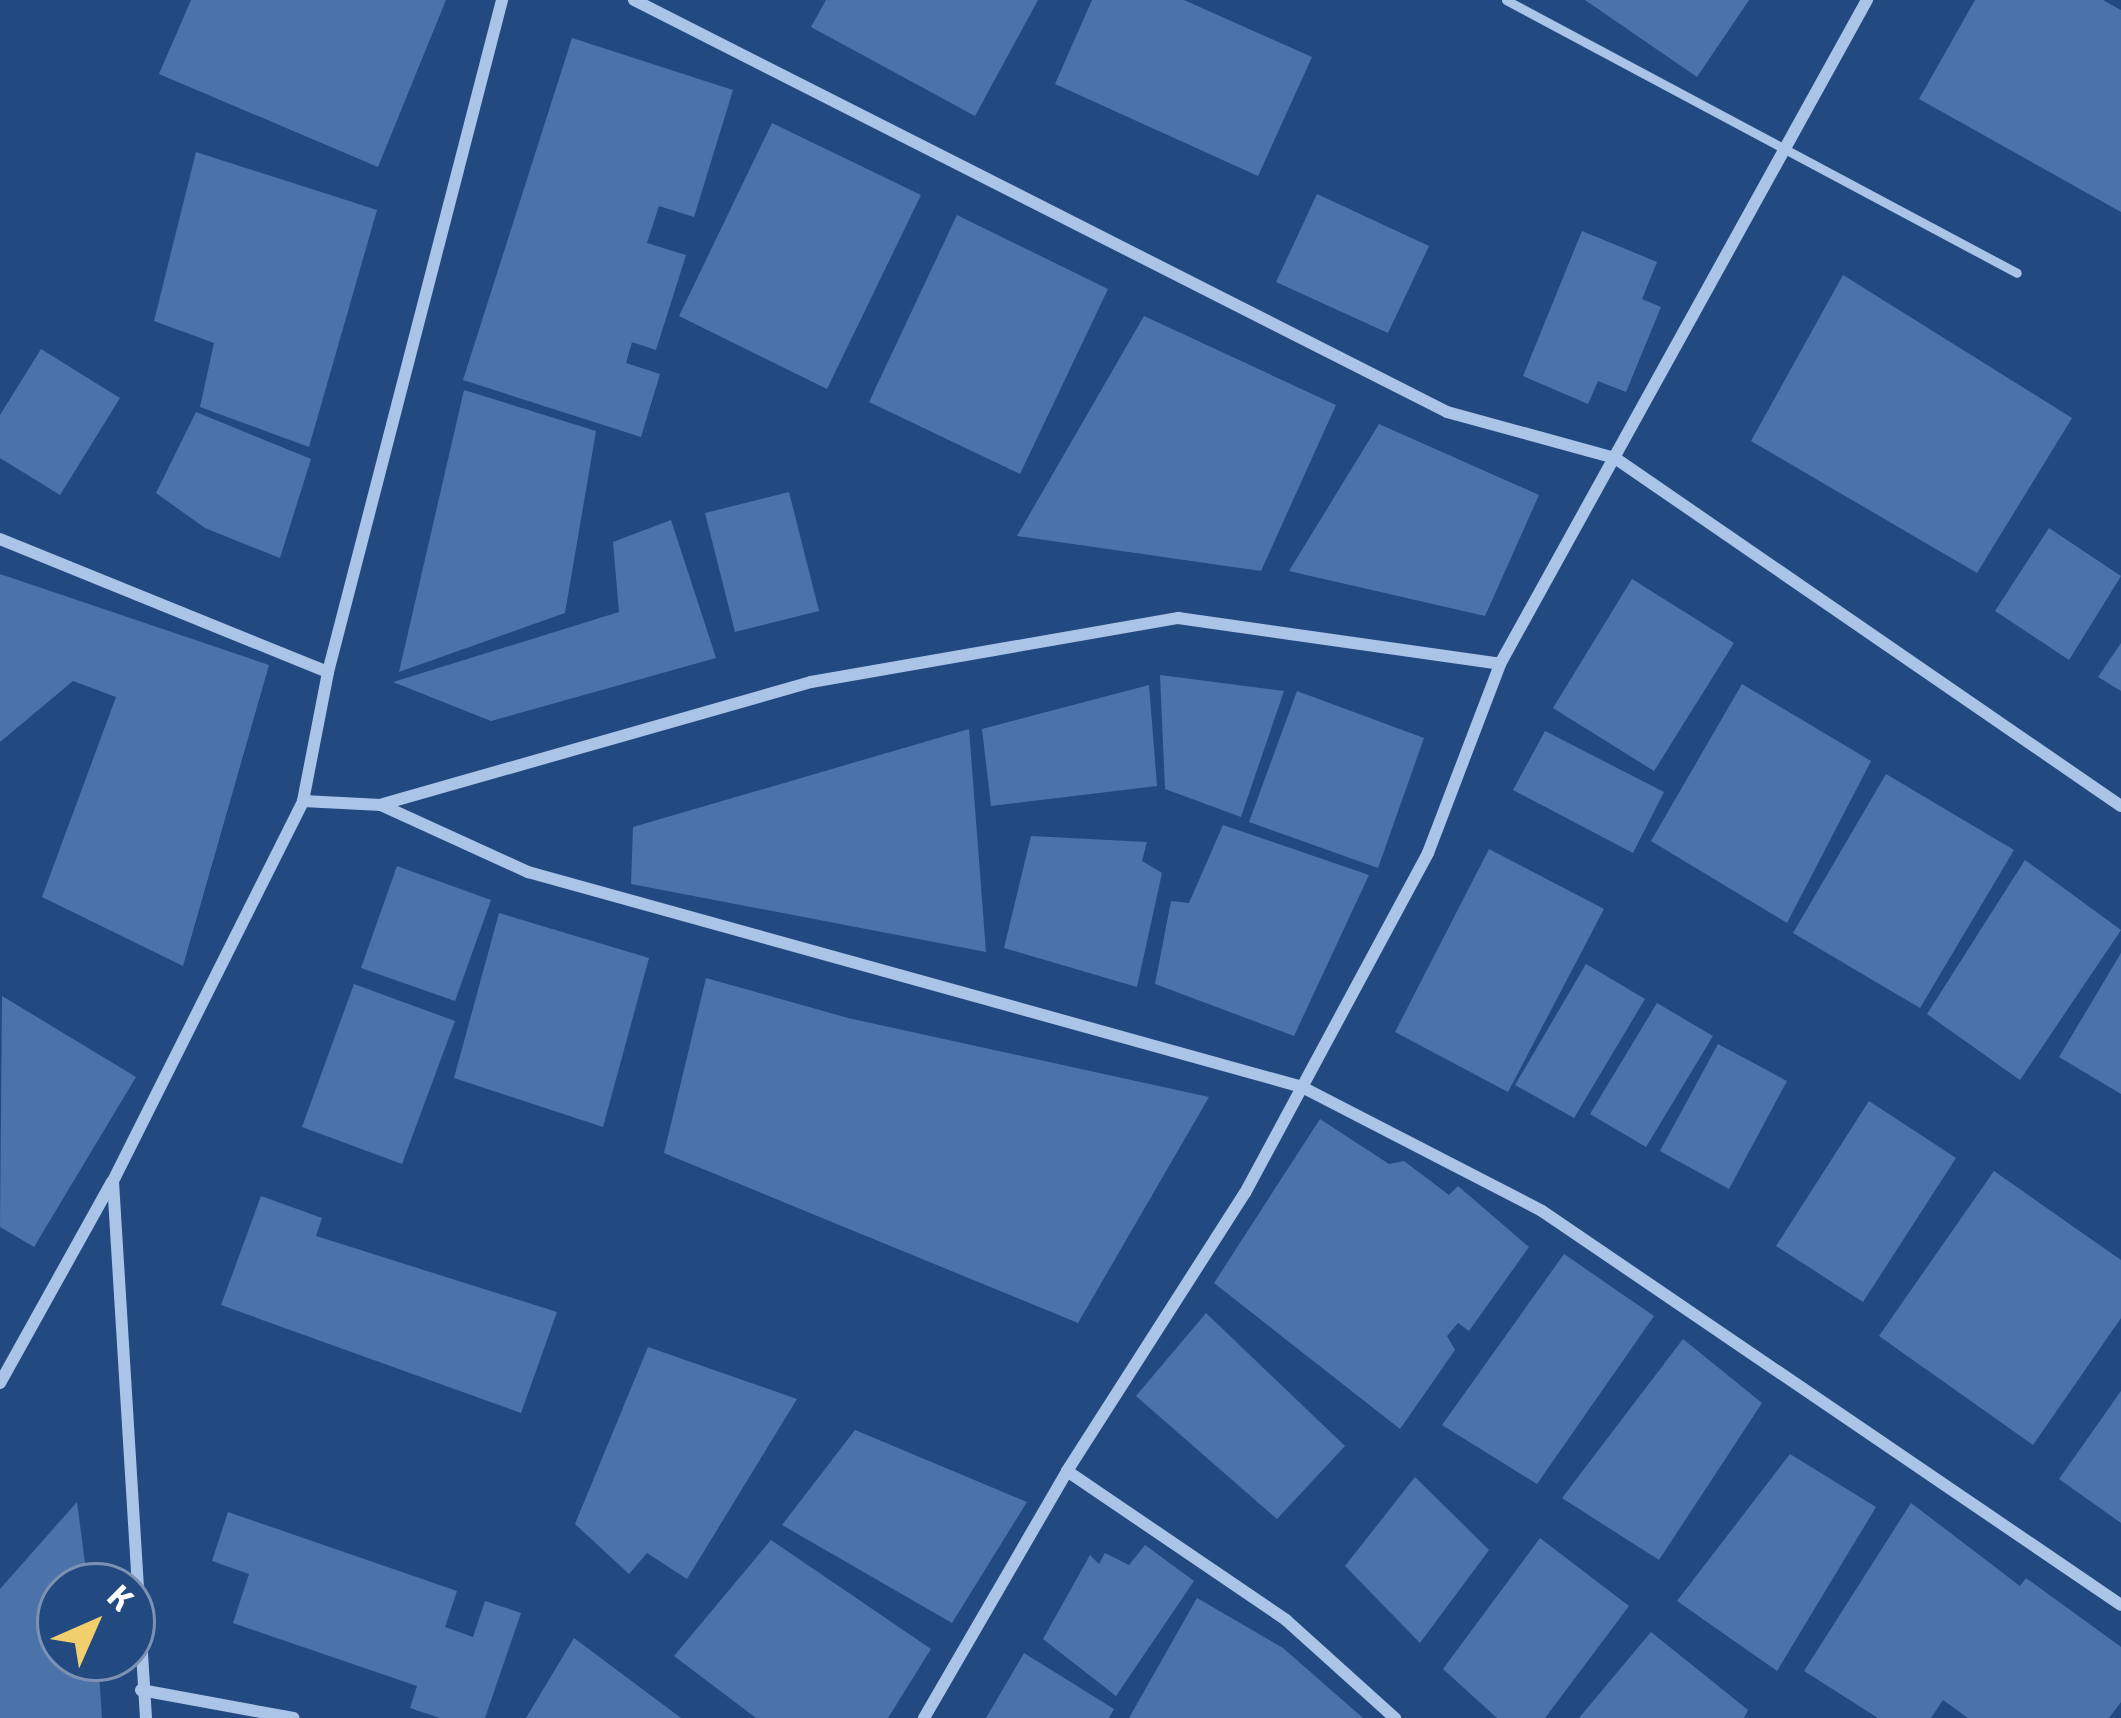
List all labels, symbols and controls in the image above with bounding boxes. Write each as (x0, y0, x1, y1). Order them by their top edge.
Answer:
north arrow (36, 1562, 156, 1682)
text: K (98, 1577, 141, 1620)

